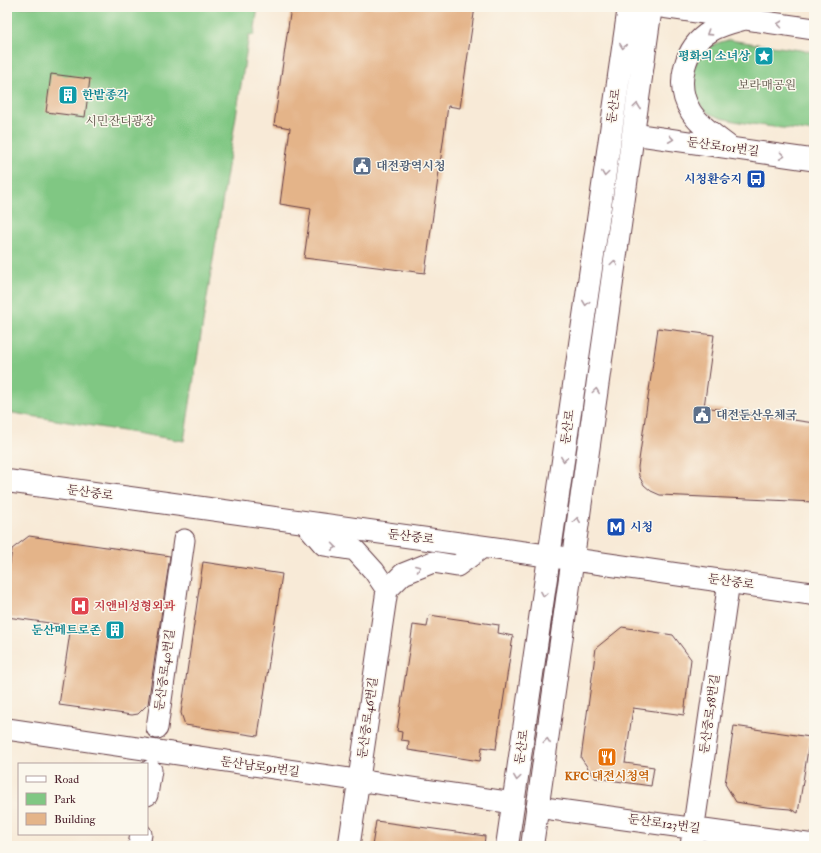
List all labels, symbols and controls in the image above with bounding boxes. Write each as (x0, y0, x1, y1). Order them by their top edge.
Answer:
one-way arrow (777, 20, 783, 29)
one-way arrow (707, 28, 714, 35)
one-way arrow (619, 43, 628, 49)
place icon: 평화의 소녀상 (753, 45, 775, 67)
place label: 평화의 소녀상 (678, 49, 750, 64)
park label: 보라매공원 (738, 78, 796, 93)
building icon: 한밭종각 (57, 84, 79, 106)
street label: 둔산로 (604, 87, 624, 124)
place label: 한밭종각 (82, 88, 129, 103)
one-way arrow (632, 103, 641, 109)
park label: 시민잔디광장 (85, 114, 155, 129)
one-way arrow (668, 134, 674, 143)
street label: 둔산로101번길 (686, 135, 760, 159)
one-way arrow (779, 151, 786, 160)
public building icon: 대전광역시청 (351, 155, 373, 177)
place label: 대전광역시청 (376, 159, 446, 174)
bus stop icon: 시청환승지 (745, 168, 767, 190)
one-way arrow (601, 171, 610, 177)
place label: 시청환승지 (684, 172, 742, 187)
one-way arrow (609, 260, 618, 266)
one-way arrow (582, 300, 591, 306)
one-way arrow (591, 388, 600, 394)
public building icon: 대전둔산우체국 (691, 404, 713, 426)
street label: 둔산로 (558, 408, 578, 445)
place label: 대전둔산우체국 (716, 408, 798, 423)
one-way arrow (560, 456, 569, 462)
street label: 둔산중로 (66, 482, 114, 504)
metro station icon: 시청 (605, 516, 627, 538)
one-way arrow (572, 517, 581, 523)
place label: 시청 (630, 520, 653, 535)
street label: 둔산중로 (387, 527, 435, 547)
one-way arrow (331, 542, 337, 551)
one-way arrow (415, 565, 422, 573)
street label: 둔산중로 (707, 571, 755, 593)
one-way arrow (540, 591, 549, 597)
hospital icon: 지앤비성형외과 (69, 595, 91, 617)
place label: 지앤비성형외과 (94, 599, 176, 614)
building icon: 둔산메트로존 (104, 619, 126, 641)
place label: 둔산메트로존 (31, 623, 101, 638)
street label: 둔산중로40번길 (152, 628, 178, 712)
street label: 둔산중로58번길 (697, 673, 723, 755)
street label: 둔산중로46번길 (355, 676, 381, 760)
street label: 둔산로 (512, 728, 532, 765)
one-way arrow (542, 738, 551, 744)
restaurant icon: KFC 대전시청역 (596, 746, 618, 768)
street label: 둔산남로91번길 (219, 754, 301, 780)
legend (18, 763, 148, 835)
place label: KFC 대전시청역 (564, 769, 650, 784)
text: Road (54, 772, 79, 787)
one-way arrow (513, 775, 522, 781)
text: Park (54, 792, 76, 807)
street label: 둔산로123번길 (627, 811, 701, 837)
text: Building (54, 812, 97, 827)

